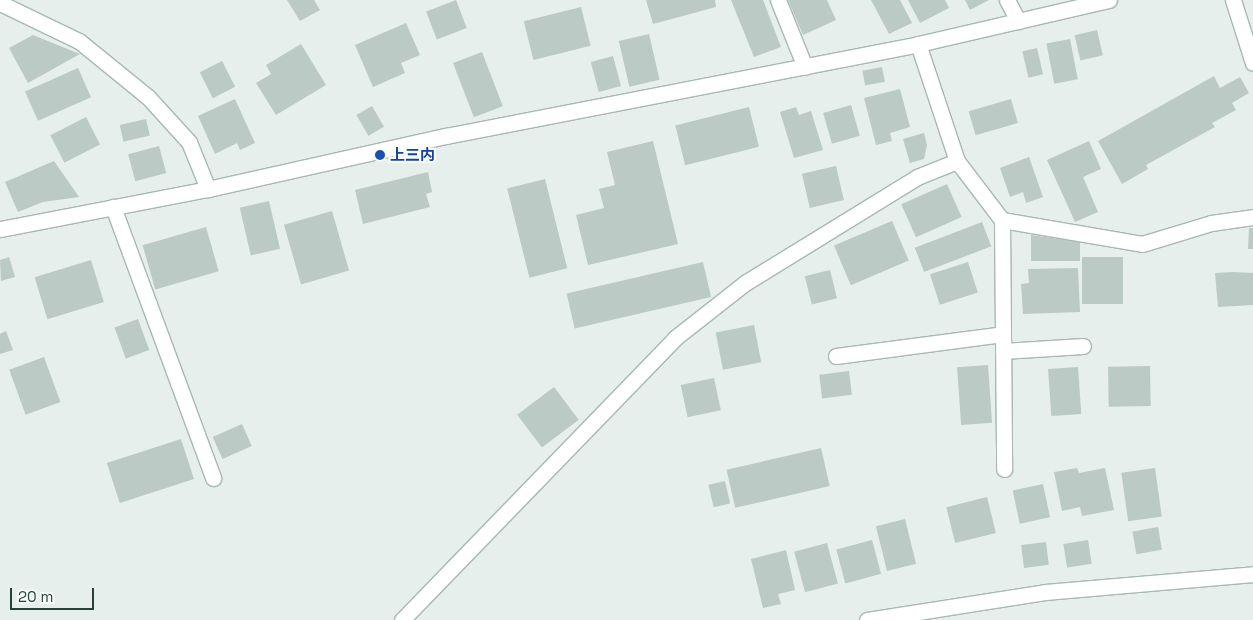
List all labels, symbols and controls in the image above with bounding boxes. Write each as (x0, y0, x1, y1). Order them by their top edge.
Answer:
place label: 上三内 (390, 146, 435, 164)
marker: 上三内 (374, 149, 386, 161)
scale bar (12, 578, 96, 610)
text: 20 m (18, 587, 53, 606)

